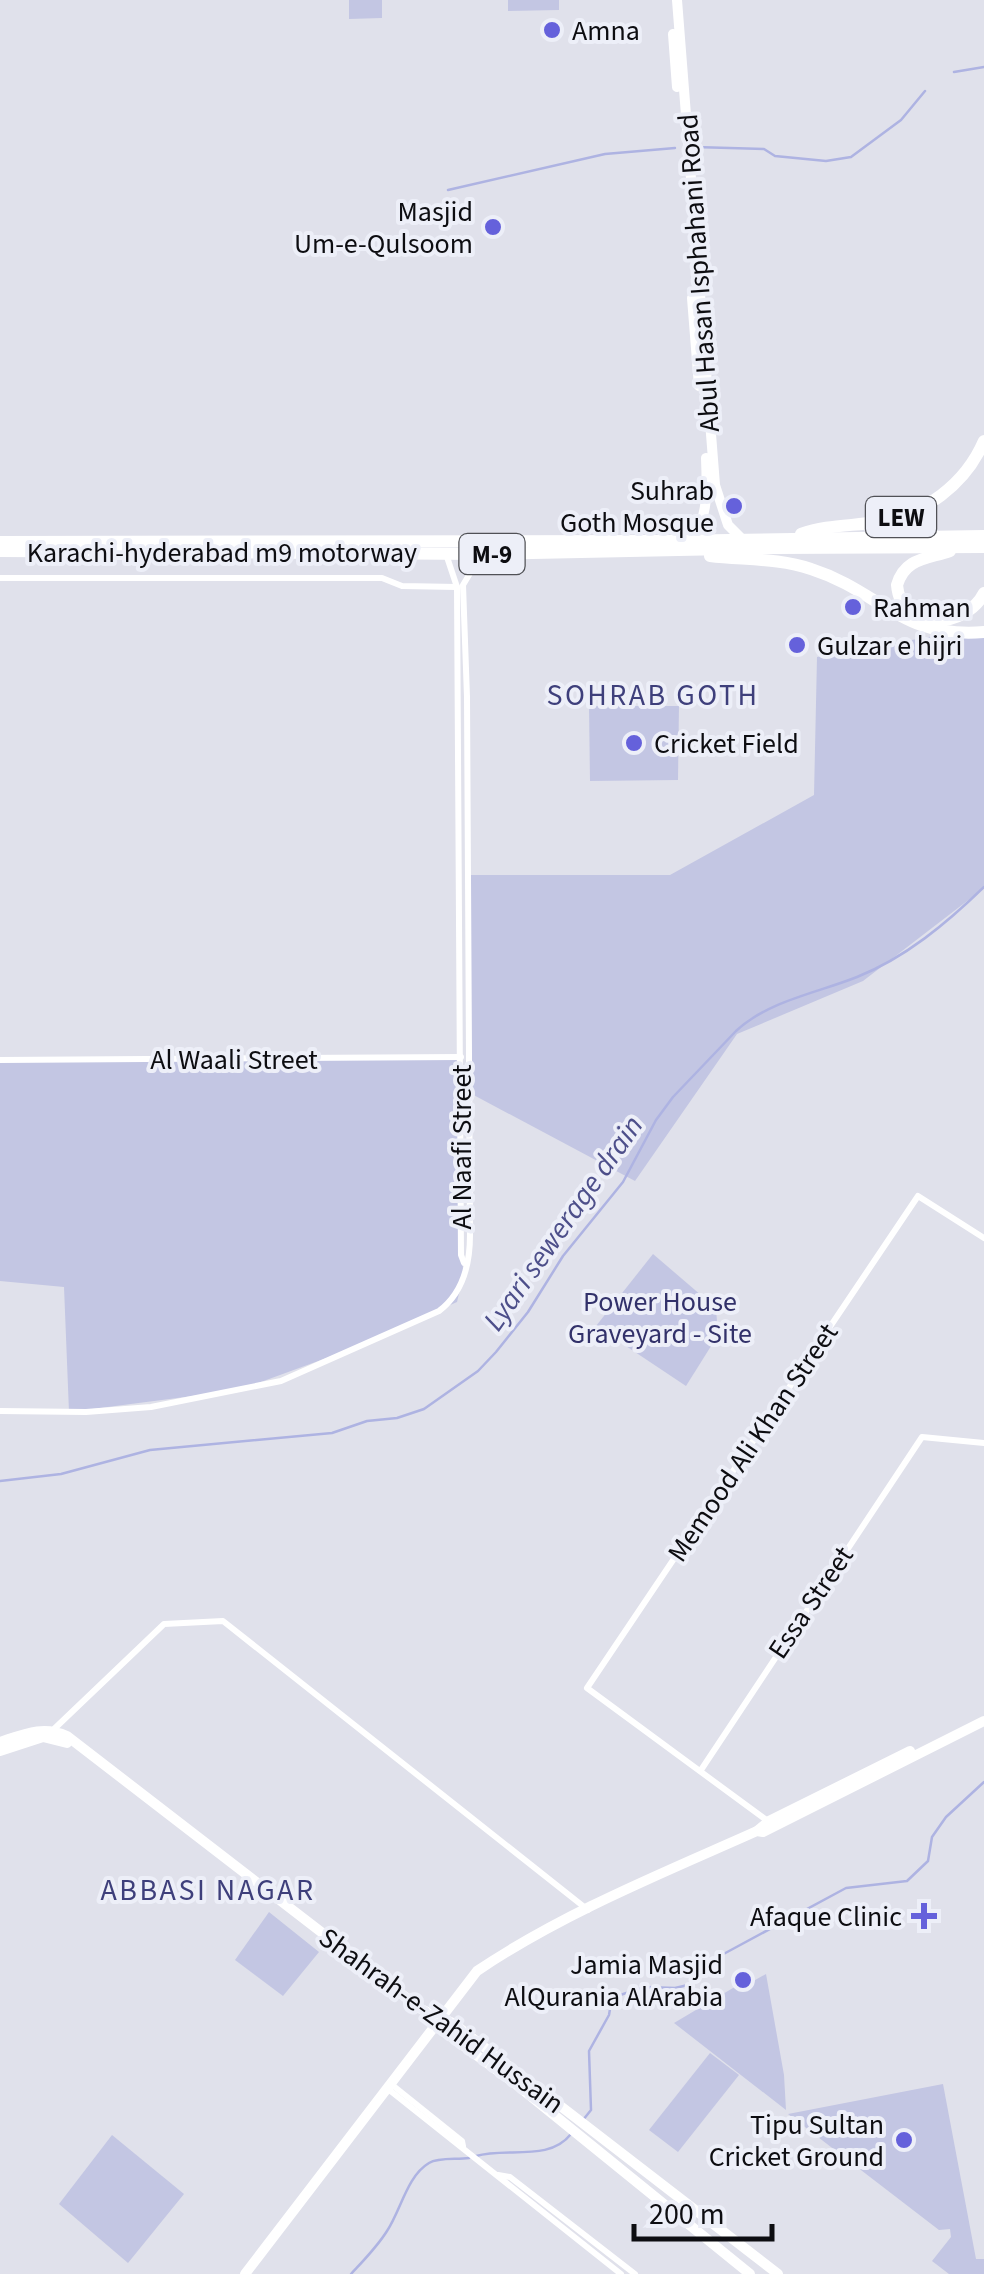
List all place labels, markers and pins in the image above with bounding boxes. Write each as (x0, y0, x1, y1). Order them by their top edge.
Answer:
place label: Amna (572, 11, 640, 51)
marker: Amna (541, 19, 563, 41)
place label: Masjid Um-e-Qulsoom (294, 192, 473, 264)
marker: Masjid Um-e-Qulsoom (482, 216, 504, 238)
place label: Suhrab Goth Mosque (560, 471, 714, 543)
marker: Suhrab Goth Mosque (723, 495, 745, 517)
place label: Rahman (873, 588, 971, 628)
marker: Rahman (842, 596, 864, 618)
place label: Gulzar e hijri (817, 626, 962, 666)
marker: Gulzar e hijri (786, 634, 808, 656)
place label: Cricket Field (654, 724, 799, 764)
marker: Cricket Field (623, 732, 645, 754)
place label: Afaque Clinic (750, 1897, 902, 1937)
marker: Afaque Clinic (911, 1903, 937, 1929)
place label: Jamia Masjid AlQurania AlArabia (505, 1945, 723, 2017)
marker: Jamia Masjid AlQurania AlArabia (732, 1969, 754, 1991)
place label: Tipu Sultan Cricket Ground (709, 2105, 884, 2177)
marker: Tipu Sultan Cricket Ground (893, 2129, 915, 2151)

